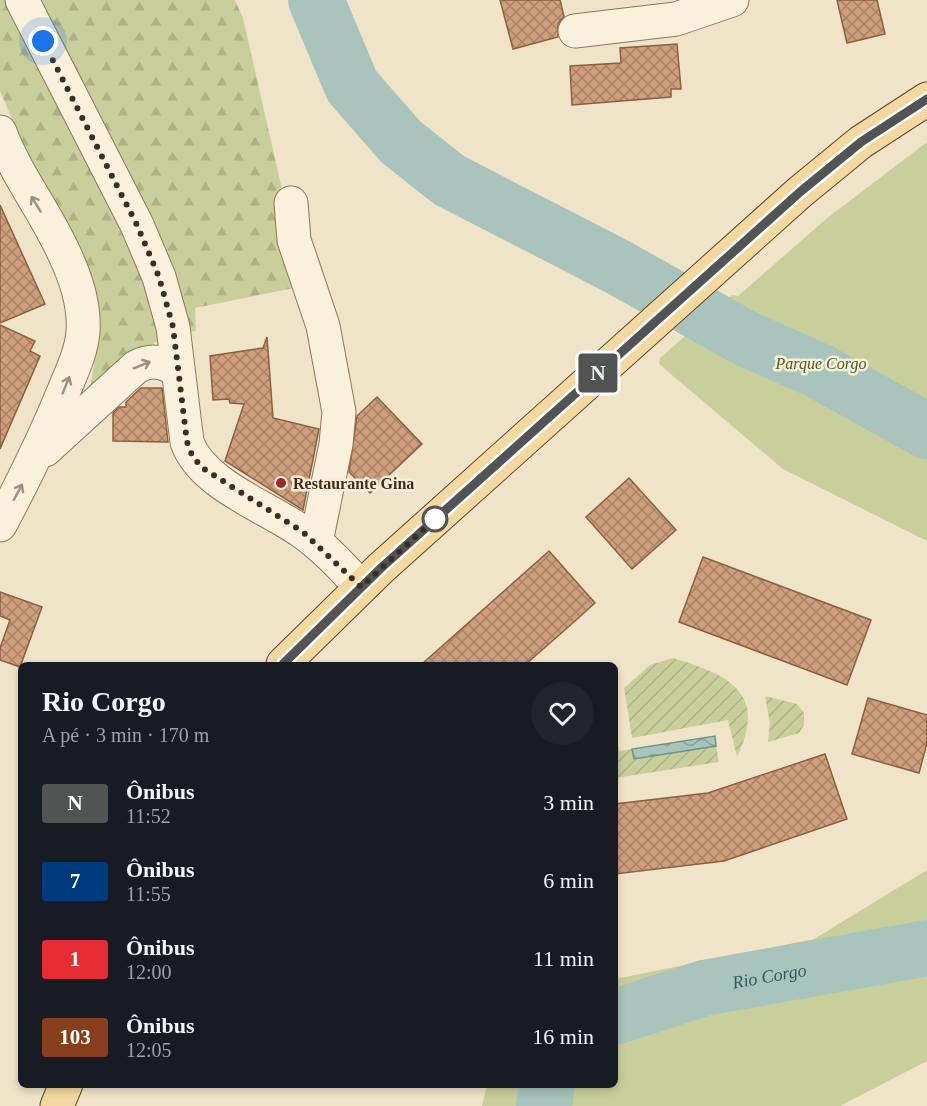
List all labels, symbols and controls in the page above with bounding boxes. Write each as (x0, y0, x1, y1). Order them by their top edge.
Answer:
your location (28, 26, 58, 56)
one-way arrow (30, 196, 42, 213)
line badge: N (578, 354, 618, 392)
park label: Parque Corgo (775, 355, 866, 373)
one-way arrow (132, 359, 151, 370)
text: N (590, 361, 606, 385)
one-way arrow (61, 377, 72, 395)
place label: Restaurante Gina (293, 475, 414, 492)
marker: Restaurante Gina (274, 476, 288, 490)
one-way arrow (12, 484, 24, 501)
unlabelled marker (422, 506, 448, 532)
button: heart (531, 682, 594, 745)
text: Rio Corgo (42, 686, 166, 717)
text: A pé · 3 min · 170 m (42, 724, 209, 746)
text: Ônibus (126, 779, 195, 804)
text: 3 min (543, 790, 594, 815)
text: N (67, 791, 83, 815)
text: 11:52 (126, 805, 171, 827)
text: Ônibus (126, 857, 195, 882)
text: 6 min (543, 868, 594, 893)
text: 7 (70, 869, 80, 893)
text: 11:55 (126, 883, 171, 905)
text: Ônibus (126, 935, 195, 960)
text: 11 min (533, 946, 594, 971)
text: 1 (70, 947, 80, 971)
water label: Rio Corgo (730, 960, 808, 993)
text: 12:00 (126, 961, 172, 983)
text: Ônibus (126, 1013, 195, 1038)
text: 16 min (532, 1024, 594, 1049)
text: 103 (59, 1025, 91, 1049)
text: 12:05 (126, 1039, 172, 1061)

